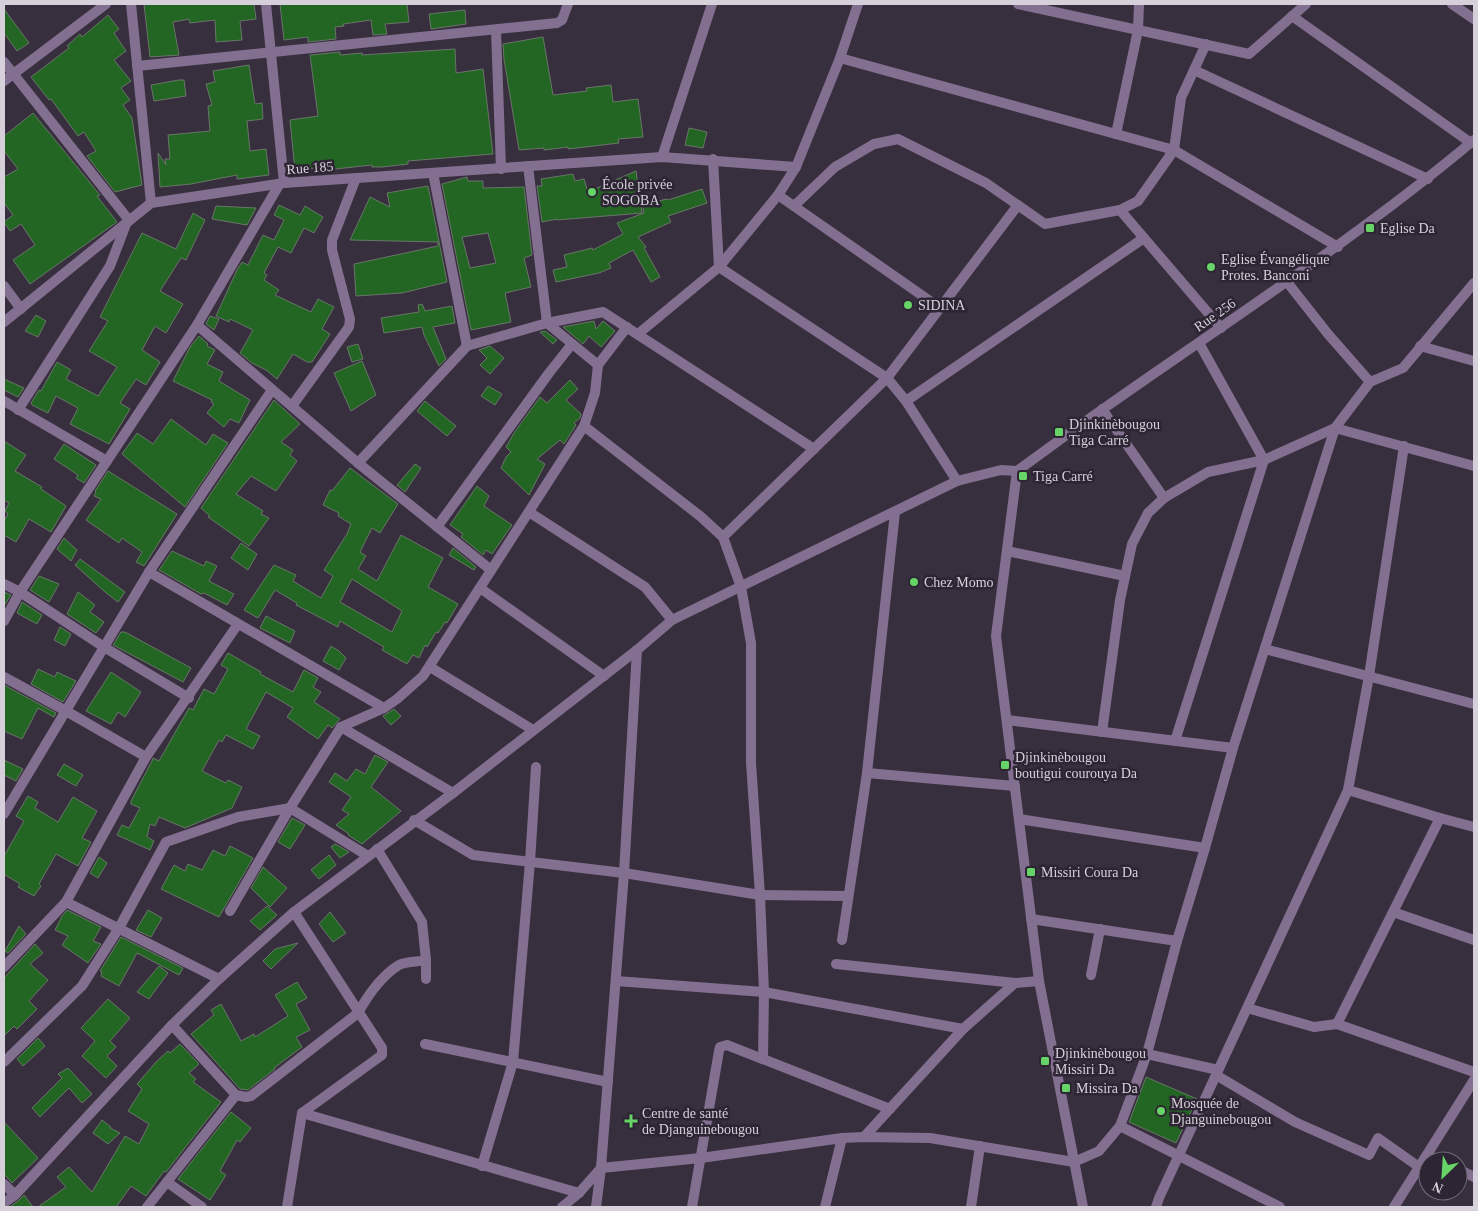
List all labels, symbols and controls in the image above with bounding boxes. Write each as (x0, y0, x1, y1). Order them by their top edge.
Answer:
street label: Rue 185 (286, 159, 334, 177)
place label: École privée SOGOBA (602, 176, 672, 208)
marker: École privée SOGOBA (586, 186, 598, 198)
place label: Eglise Da (1380, 221, 1436, 236)
marker: Eglise Da (1364, 222, 1376, 234)
place label: Eglise Évangélique Protes. Banconi (1221, 251, 1329, 283)
marker: Eglise Évangélique Protes. Banconi (1205, 261, 1217, 273)
street label: Rue 256 (1191, 295, 1239, 335)
place label: SIDINA (918, 298, 966, 313)
marker: SIDINA (902, 299, 914, 311)
place label: Djinkinèbougou Tiga Carré (1069, 417, 1160, 448)
marker: Djinkinèbougou Tiga Carré (1053, 426, 1065, 438)
place label: Tiga Carré (1033, 469, 1093, 484)
marker: Tiga Carré (1017, 470, 1029, 482)
place label: Chez Momo (924, 575, 994, 590)
marker: Chez Momo (908, 576, 920, 588)
place label: Djinkinèbougou boutigui courouya Da (1015, 750, 1138, 781)
marker: Djinkinèbougou boutigui courouya Da (999, 759, 1011, 771)
place label: Missiri Coura Da (1041, 865, 1139, 880)
marker: Missiri Coura Da (1025, 866, 1037, 878)
place label: Djinkinèbougou Missiri Da (1055, 1046, 1146, 1077)
marker: Djinkinèbougou Missiri Da (1039, 1055, 1051, 1067)
place label: Missira Da (1076, 1081, 1139, 1096)
marker: Missira Da (1060, 1082, 1072, 1094)
place label: Mosquée de Djanguinebougou (1171, 1096, 1271, 1127)
marker: Mosquée de Djanguinebougou (1155, 1105, 1167, 1117)
place label: Centre de santé de Djanguinebougou (642, 1106, 759, 1137)
marker: Centre de santé de Djanguinebougou (624, 1114, 638, 1128)
north arrow (1418, 1151, 1468, 1201)
text: N (1430, 1178, 1445, 1196)

